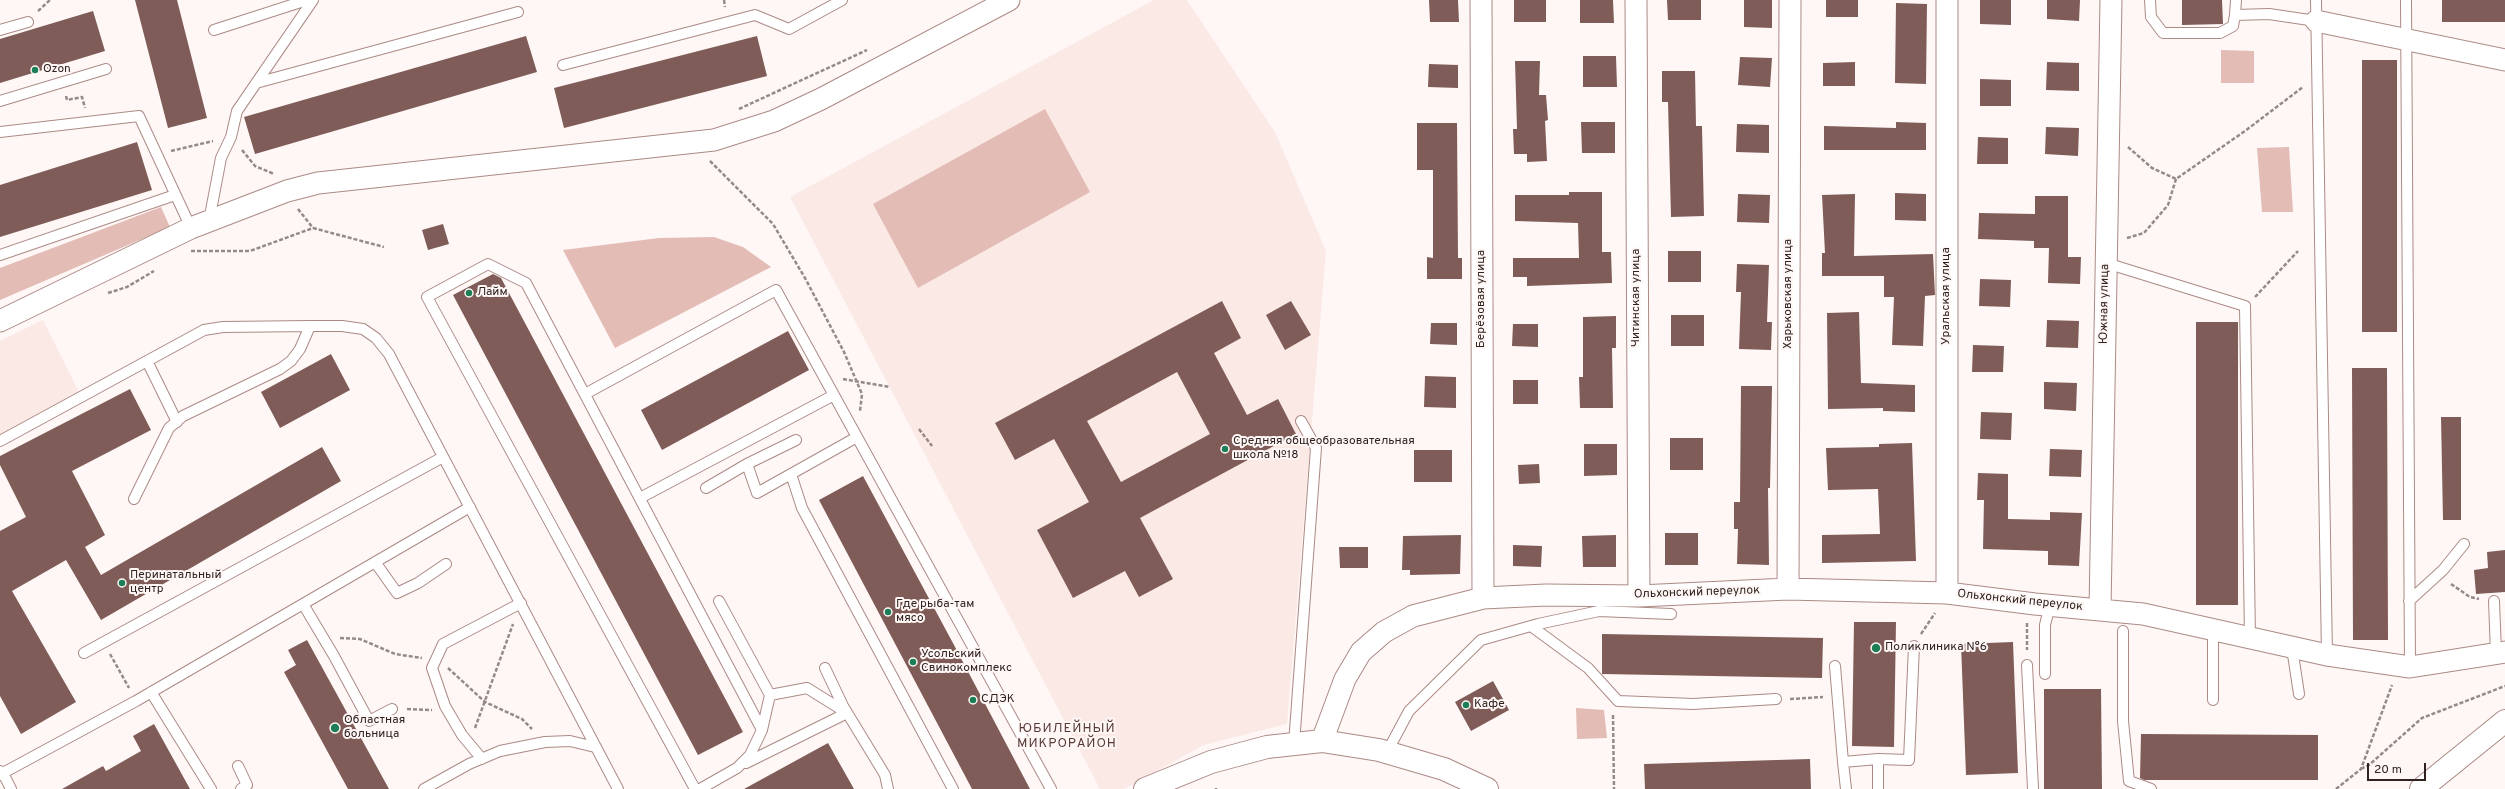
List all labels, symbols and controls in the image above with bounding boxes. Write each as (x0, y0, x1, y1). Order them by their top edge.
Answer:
place label: Ozon (43, 63, 71, 77)
marker: Ozon (30, 65, 40, 75)
street label: Харьковская улица (1782, 239, 1796, 349)
street label: Уральская улица (1940, 247, 1954, 345)
street label: Читинская улица (1630, 249, 1644, 347)
street label: Берёзовая улица (1475, 250, 1489, 348)
street label: Южная улица (2097, 264, 2113, 344)
place label: Лайм (477, 286, 508, 300)
marker: Лайм (464, 288, 474, 298)
place label: Средняя общеобразовательная школа №18 (1233, 435, 1415, 463)
marker: Средняя общеобразовательная школа №18 (1220, 444, 1230, 454)
place label: Перинатальный центр (130, 569, 222, 597)
marker: Перинатальный центр (117, 578, 127, 588)
street label: Ольхонский переулок (1634, 584, 1760, 602)
street label: Ольхонский переулок (1957, 587, 2083, 615)
place label: Где рыба-там мясо (896, 598, 974, 626)
marker: Где рыба-там мясо (883, 607, 893, 617)
place label: Поликлиника N°6 (1885, 641, 1987, 655)
marker: Поликлиника N°6 (1870, 642, 1882, 654)
place label: Усольский Свинокомплекс (921, 648, 1012, 676)
marker: Усольский Свинокомплекс (908, 657, 918, 667)
place label: СДЭК (981, 693, 1015, 707)
marker: СДЭК (968, 695, 978, 705)
place label: Кафе (1474, 698, 1505, 712)
marker: Кафе (1461, 700, 1471, 710)
place label: Областная больница (344, 714, 405, 742)
district label: ЮБИЛЕЙНЫЙ МИКРОРАЙОН (1017, 721, 1117, 752)
marker: Областная больница (329, 722, 341, 734)
scale bar (2369, 755, 2428, 781)
text: 20 m (2374, 762, 2402, 778)

